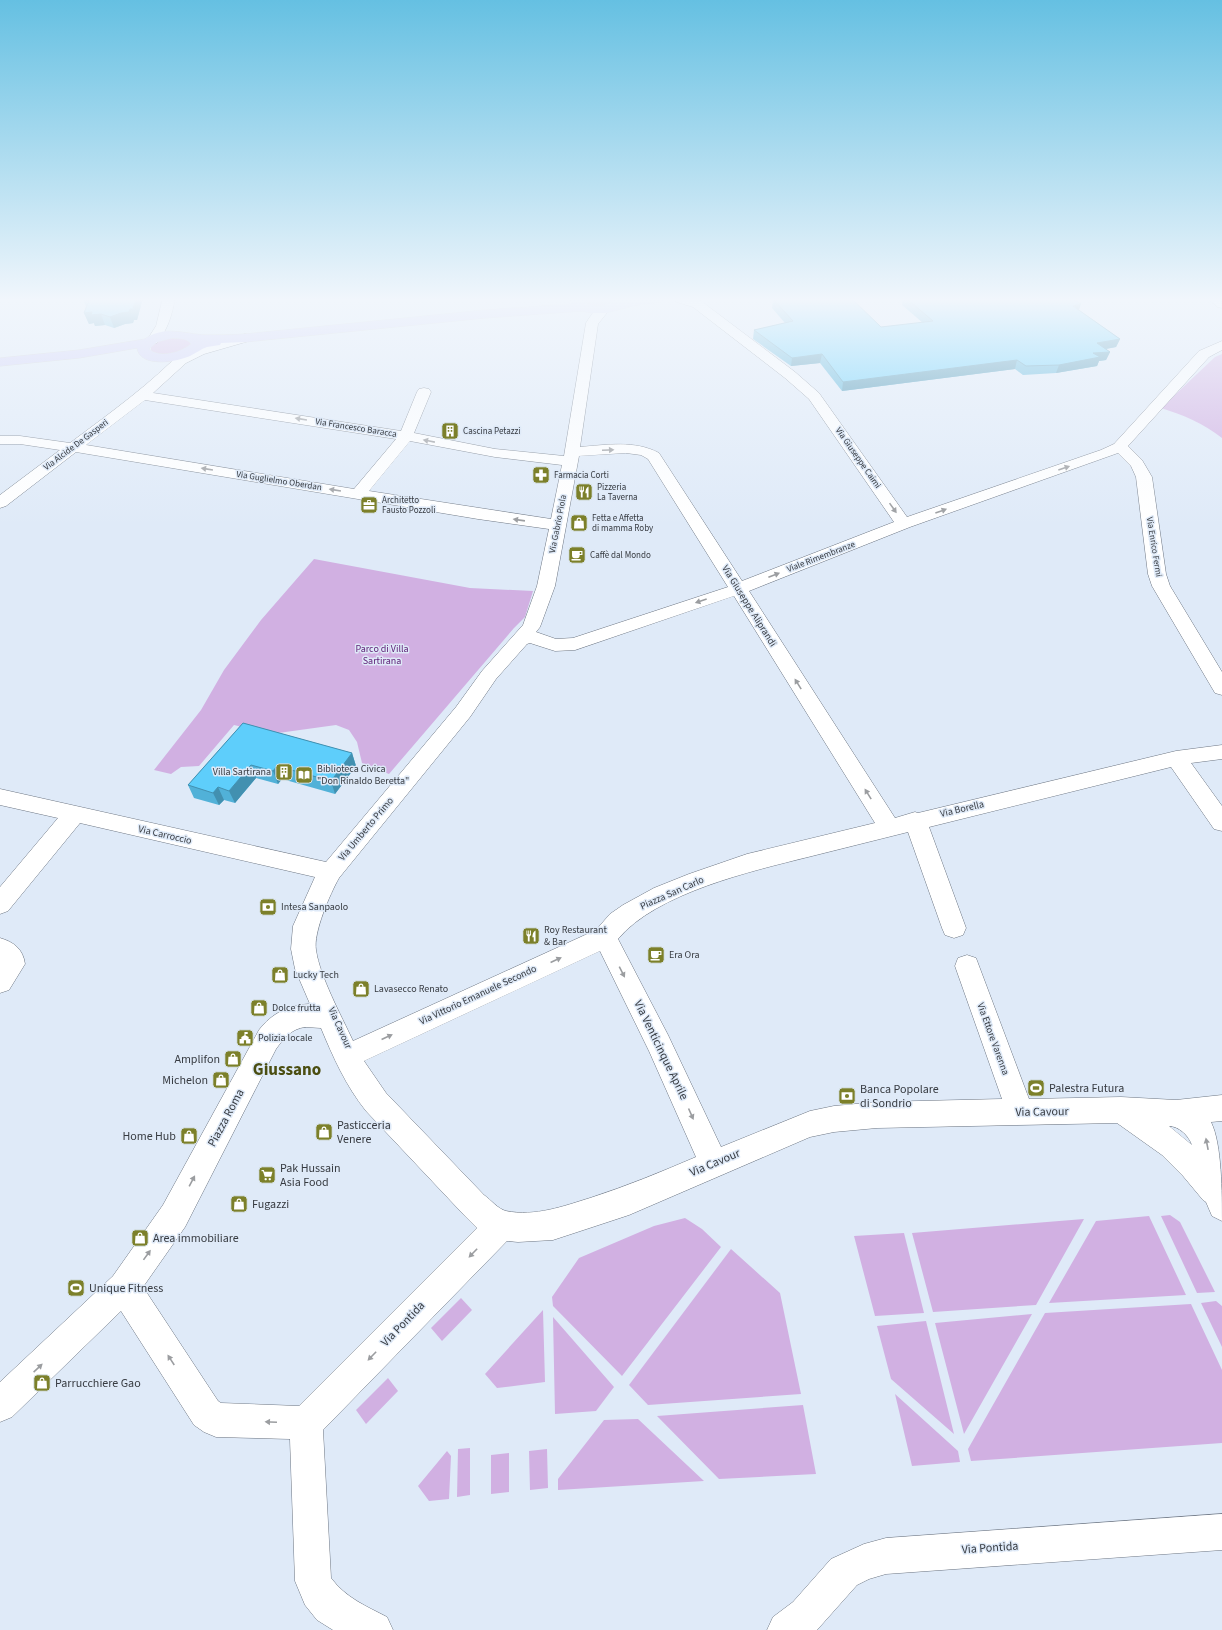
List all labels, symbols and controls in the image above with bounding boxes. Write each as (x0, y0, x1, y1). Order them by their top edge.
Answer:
street label: Via Francesco Baracca (314, 415, 398, 441)
street label: Via Alcide De Gasperi (41, 416, 111, 474)
one-way arrow (295, 416, 307, 422)
building icon: Cascina Petazzi (440, 421, 460, 441)
place label: Cascina Petazzi (463, 425, 521, 438)
street label: Via Giuseppe Caimi (832, 425, 884, 491)
one-way arrow (423, 437, 435, 443)
one-way arrow (602, 447, 614, 454)
pharmacy icon: Farmacia Corti (531, 465, 551, 485)
one-way arrow (1058, 465, 1070, 471)
one-way arrow (201, 466, 213, 472)
street label: Via Guglielmo Oberdan (235, 468, 323, 494)
place label: Farmacia Corti (554, 469, 609, 482)
place label: Pizzeria La Taverna (597, 481, 638, 504)
restaurant icon: Pizzeria La Taverna (574, 482, 594, 502)
one-way arrow (329, 487, 341, 493)
place label: Architetto Fausto Pozzoli (382, 494, 435, 517)
street label: Via Gabrio Piola (546, 494, 570, 554)
office icon: Architetto Fausto Pozzoli (359, 495, 379, 515)
one-way arrow (889, 503, 897, 513)
one-way arrow (935, 508, 947, 514)
place label: Fetta e Affetta di mamma Roby (592, 512, 654, 535)
shop icon: Fetta e Affetta di mamma Roby (569, 513, 589, 533)
street label: Via Enrico Fermi (1143, 516, 1165, 578)
one-way arrow (513, 517, 525, 523)
street label: Viale Rimembranze (785, 538, 858, 576)
cafe icon: Caffè dal Mondo (567, 545, 587, 565)
place label: Caffè dal Mondo (590, 549, 651, 562)
street label: Via Giuseppe Aliprandi (718, 563, 780, 649)
one-way arrow (769, 571, 781, 577)
one-way arrow (695, 599, 707, 605)
park label: Parco di Villa Sartirana (355, 642, 409, 668)
one-way arrow (795, 678, 802, 690)
building icon: Villa Sartirana (274, 762, 294, 782)
place label: Biblioteca Civica "Don Rinaldo Beretta" (317, 762, 409, 788)
place label: Villa Sartirana (213, 765, 271, 779)
library icon: Biblioteca Civica "Don Rinaldo Beretta" (294, 765, 314, 785)
one-way arrow (864, 789, 872, 799)
street label: Via Umberto Primo (335, 794, 397, 864)
street label: Via Borella (939, 797, 985, 821)
street label: Via Carroccio (137, 822, 193, 848)
street label: Piazza San Carlo (638, 873, 706, 913)
bank icon: Intesa Sanpaolo (258, 897, 278, 917)
place label: Intesa Sanpaolo (281, 900, 348, 914)
place label: Roy Restaurant & Bar (544, 923, 608, 949)
restaurant icon: Roy Restaurant & Bar (521, 926, 541, 946)
cafe icon: Era Ora (646, 945, 666, 965)
place label: Era Ora (669, 948, 699, 962)
one-way arrow (550, 956, 562, 963)
street label: Via Vittorio Emanuele Secondo (417, 962, 539, 1028)
shop icon: Lucky Tech (270, 965, 290, 985)
one-way arrow (619, 966, 626, 978)
place label: Lucky Tech (293, 968, 339, 982)
shop icon: Lavasecco Renato (351, 979, 371, 999)
place label: Lavasecco Renato (374, 982, 448, 996)
street label: Via Venticinque Aprile (629, 997, 693, 1103)
shop icon: Dolce frutta (249, 998, 269, 1018)
place label: Dolce frutta (272, 1001, 321, 1015)
street label: Via Ettore Varenna (973, 1001, 1013, 1077)
street label: Via Cavour (325, 1005, 356, 1052)
public building icon: Polizia locale (235, 1028, 255, 1048)
place label: Polizia locale (258, 1031, 313, 1045)
one-way arrow (381, 1034, 393, 1040)
shop icon: Amplifon (223, 1049, 243, 1069)
place label: Amplifon (174, 1051, 220, 1068)
district label: Giussano (253, 1058, 321, 1082)
shop icon: Michelon (211, 1070, 231, 1090)
place label: Michelon (162, 1072, 208, 1089)
sports icon: Palestra Futura (1026, 1078, 1046, 1098)
place label: Palestra Futura (1049, 1080, 1124, 1097)
place label: Banca Popolare di Sondrio (860, 1081, 939, 1112)
street label: Piazza Roma (204, 1086, 248, 1150)
bank icon: Banca Popolare di Sondrio (837, 1086, 857, 1106)
street label: Via Cavour (1015, 1103, 1070, 1121)
one-way arrow (688, 1108, 694, 1120)
place label: Pasticceria Venere (337, 1117, 391, 1148)
shop icon: Pasticceria Venere (314, 1122, 334, 1142)
shop icon: Home Hub (179, 1126, 199, 1146)
place label: Home Hub (122, 1128, 176, 1145)
one-way arrow (1203, 1138, 1209, 1150)
street label: Via Cavour (687, 1144, 744, 1181)
place label: Pak Hussain Asia Food (280, 1160, 341, 1191)
supermarket icon: Pak Hussain Asia Food (257, 1165, 277, 1185)
one-way arrow (189, 1175, 195, 1187)
shop icon: Fugazzi (229, 1194, 249, 1214)
place label: Fugazzi (252, 1196, 289, 1213)
shop icon: Area immobiliare (130, 1228, 150, 1248)
place label: Area immobiliare (153, 1230, 239, 1247)
one-way arrow (468, 1248, 478, 1258)
one-way arrow (143, 1249, 151, 1260)
sports icon: Unique Fitness (66, 1278, 86, 1298)
place label: Unique Fitness (89, 1280, 163, 1297)
street label: Via Pontida (377, 1298, 429, 1350)
one-way arrow (367, 1351, 377, 1361)
one-way arrow (168, 1355, 175, 1366)
one-way arrow (33, 1363, 43, 1373)
shop icon: Parrucchiere Gao (32, 1373, 52, 1393)
place label: Parrucchiere Gao (55, 1375, 141, 1392)
one-way arrow (265, 1419, 277, 1426)
street label: Via Pontida (961, 1538, 1019, 1558)

